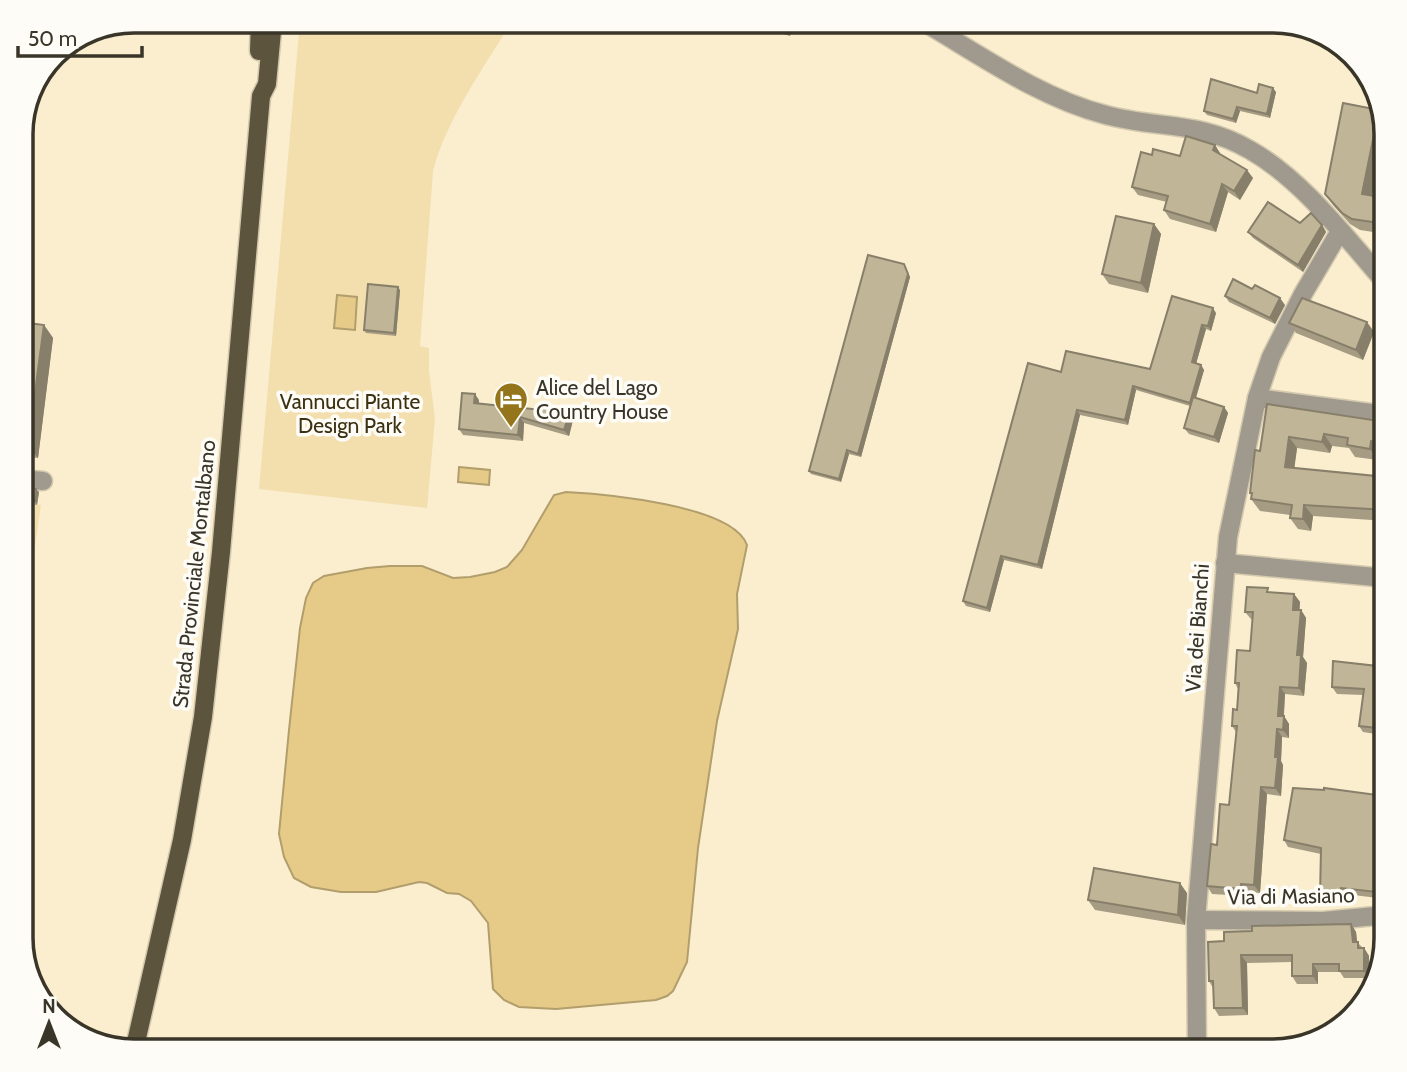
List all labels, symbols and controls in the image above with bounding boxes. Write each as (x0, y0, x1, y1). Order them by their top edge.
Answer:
scale bar (18, 14, 142, 58)
text: 50 m (28, 26, 77, 51)
place label: Alice del Lago Country House (536, 375, 669, 424)
hotel icon: Alice del Lago Country House (492, 380, 530, 429)
park label: Vannucci Piante Design Park (280, 389, 420, 438)
street label: Strada Provinciale Montalbano (167, 439, 221, 709)
street label: Via dei Bianchi (1180, 563, 1214, 693)
street label: Via di Masiano (1227, 882, 1355, 910)
north arrow (14, 988, 84, 1058)
text: N (42, 995, 56, 1018)

